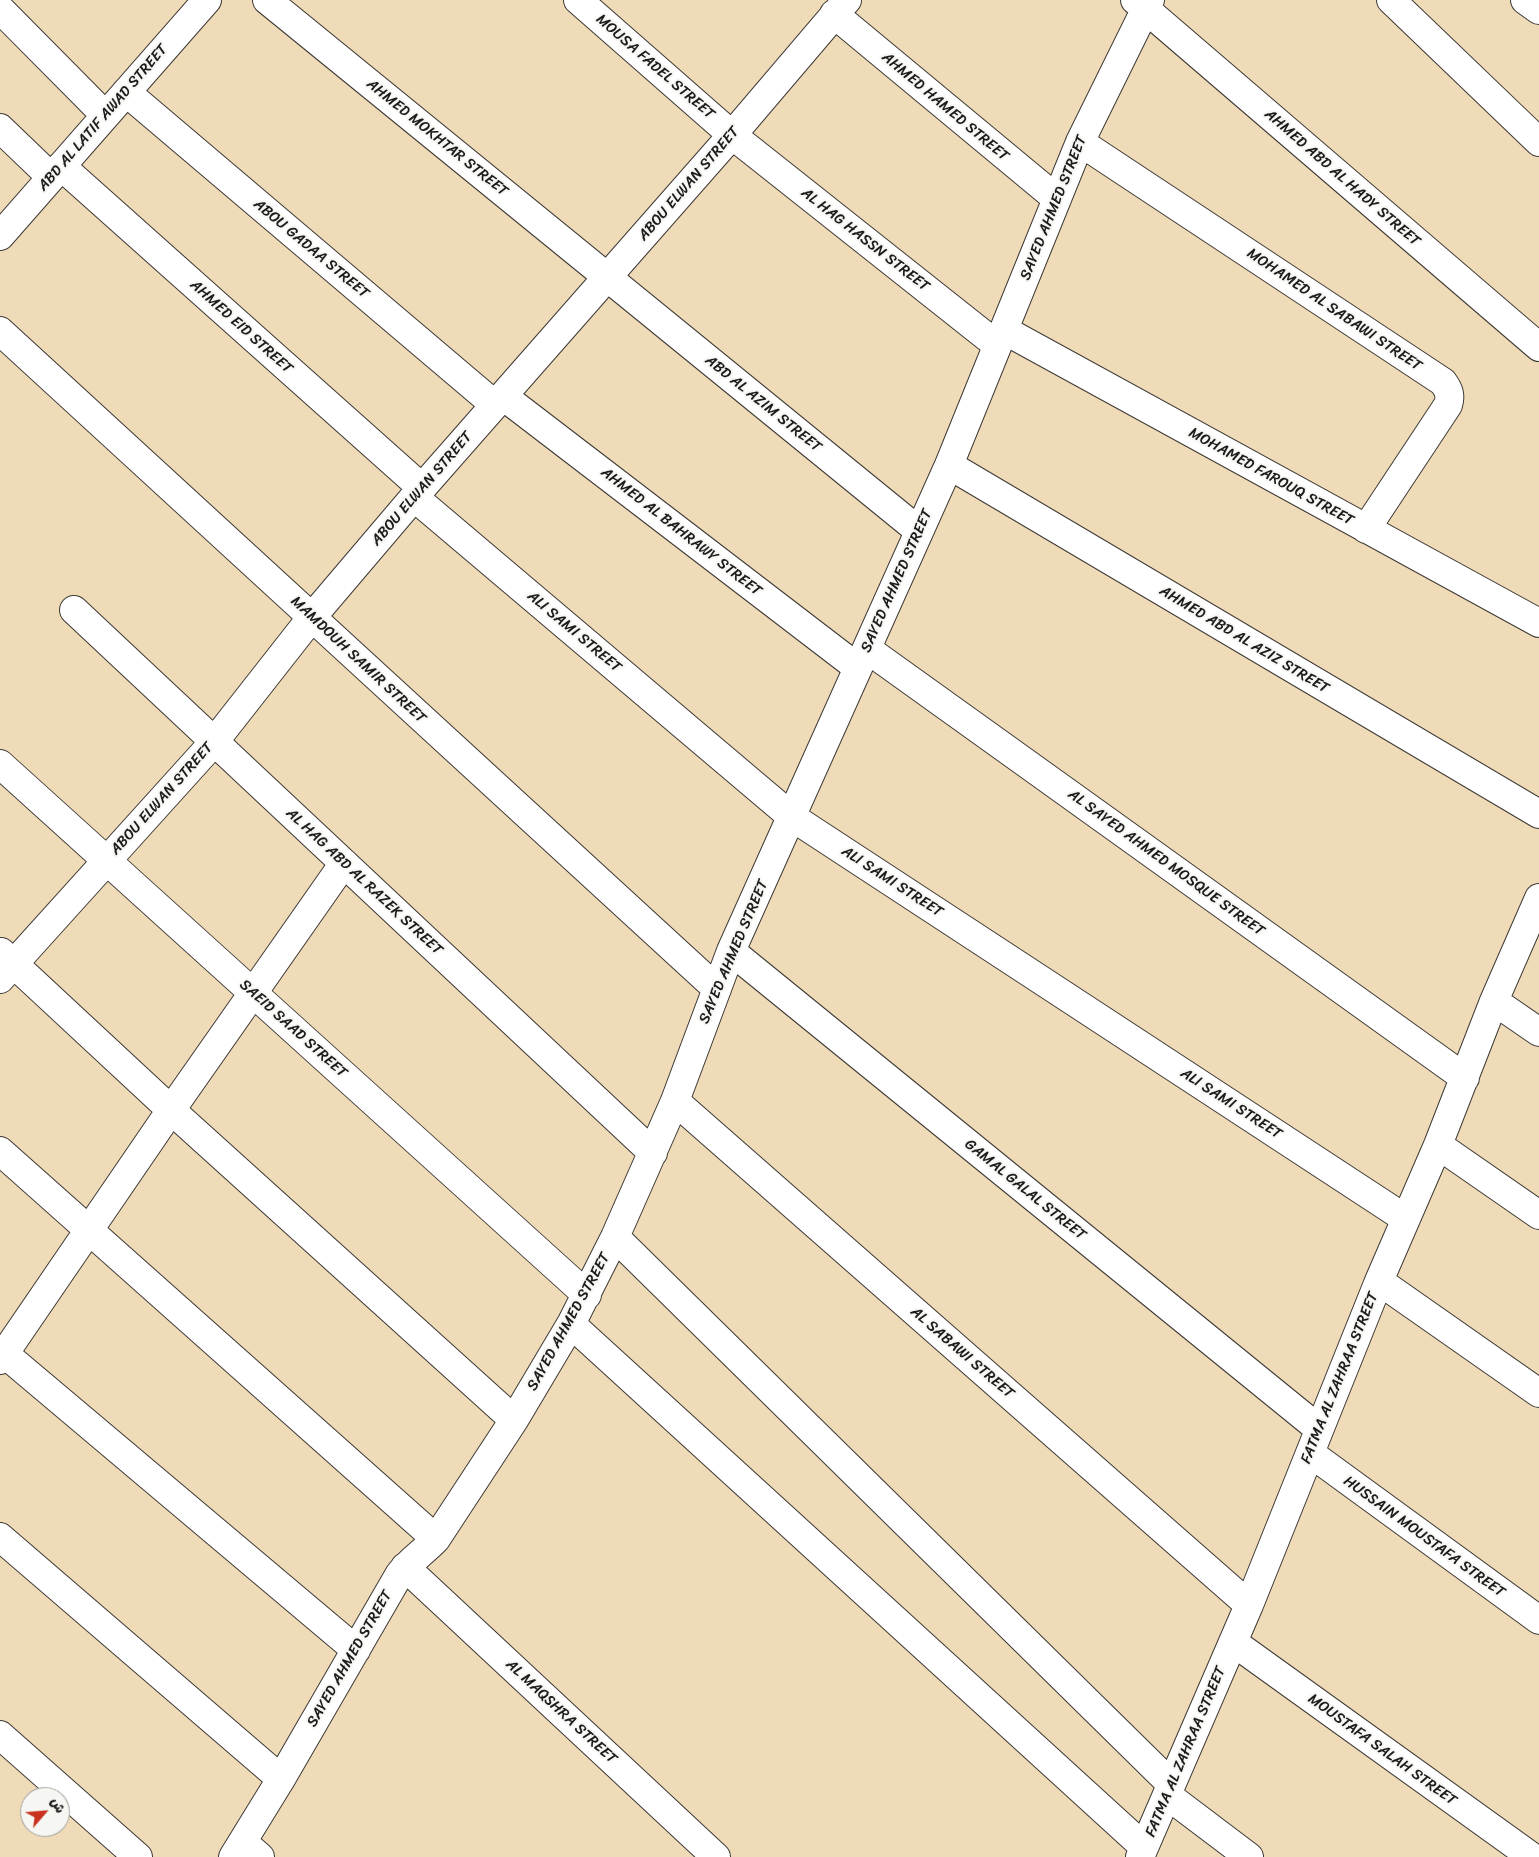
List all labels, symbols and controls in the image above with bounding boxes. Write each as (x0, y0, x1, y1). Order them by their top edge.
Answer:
street label: MOUSA FADEL STREET (592, 11, 718, 123)
street label: ABD AL LATIF AWAD STREET (34, 41, 172, 195)
street label: AHMED HAMED STREET (878, 49, 1012, 165)
street label: AHMED MOKHTAR STREET (363, 75, 511, 201)
street label: AHMED ABD AL HADY STREET (1261, 106, 1423, 250)
street label: ABOU ELWAN STREET (635, 123, 743, 245)
street label: SAYED AHMED STREET (1017, 133, 1091, 283)
street label: AL HAG HASSN STREET (797, 184, 933, 296)
street label: ABOU GADAA STREET (250, 195, 372, 303)
street label: MOHAMED AL SABAWI STREET (1243, 245, 1425, 375)
street label: AHMED EID STREET (186, 276, 296, 378)
street label: ABD AL AZIM STREET (701, 352, 825, 456)
street label: MOHAMED FAROUQ STREET (1185, 424, 1357, 530)
street label: ABOU ELWAN STREET (368, 428, 476, 550)
street label: AHMED AL BAHRAWY STREET (597, 464, 765, 600)
street label: SAYED AHMED STREET (857, 507, 937, 655)
street label: AHMED ABD AL AZIZ STREET (1156, 582, 1332, 698)
street label: ALI SAMI STREET (523, 587, 625, 677)
street label: MAMDOUH SAMIR STREET (287, 593, 429, 727)
street label: ABOU ELWAN STREET (107, 739, 217, 859)
street label: AL SAYED AHMED MOSQUE STREET (1064, 786, 1268, 940)
street label: AL HAG ABD AL RAZEK STREET (282, 805, 446, 959)
street label: ALI SAMI STREET (838, 843, 946, 921)
street label: SAYED AHMED STREET (696, 877, 772, 1027)
street label: SAEID SAAD STREET (236, 976, 350, 1082)
street label: ALI SAMI STREET (1177, 1065, 1285, 1143)
street label: GAMAL GALAL STREET (961, 1136, 1089, 1244)
street label: SAYED AHMED STREET (524, 1250, 614, 1394)
street label: FATMA AL ZAHRAA STREET (1297, 1290, 1383, 1466)
street label: AL SABAWI STREET (907, 1303, 1017, 1403)
street label: HUSSAIN MOUSTAFA STREET (1340, 1472, 1508, 1602)
street label: SAYED AHMED STREET (304, 1588, 396, 1730)
street label: AL MAQSHRA STREET (502, 1656, 620, 1768)
street label: FATMA AL ZAHRAA STREET (1142, 1664, 1230, 1840)
street label: MOUSTAFA SALAH STREET (1304, 1690, 1460, 1810)
north arrow (20, 1787, 70, 1837)
text: ش (43, 1793, 73, 1818)

